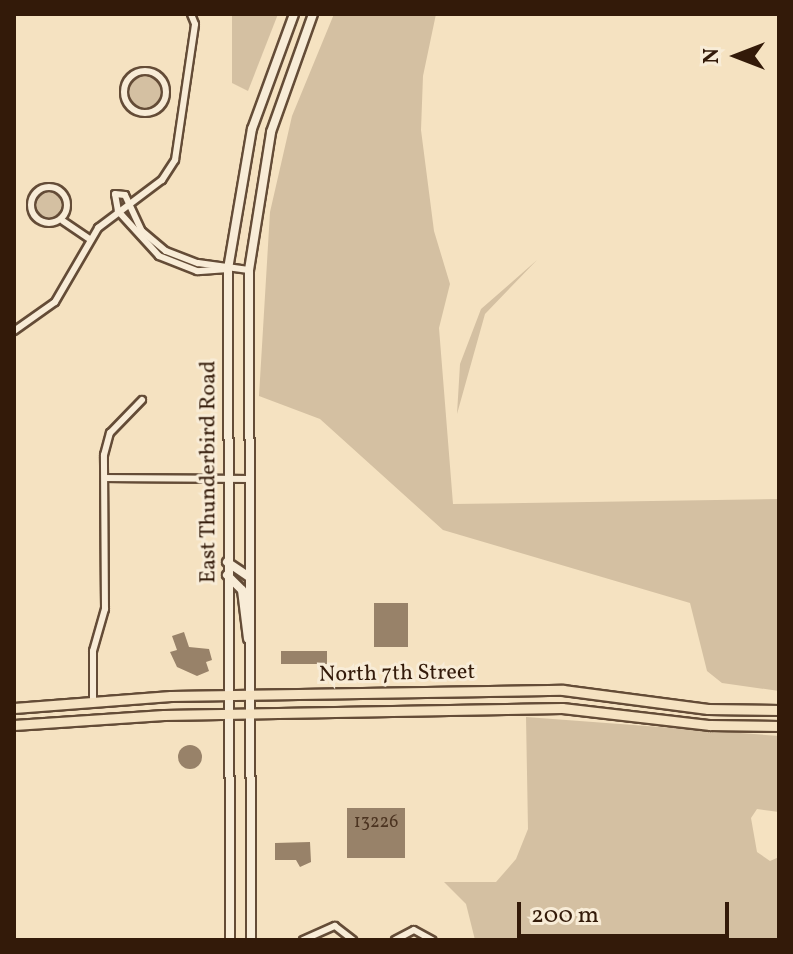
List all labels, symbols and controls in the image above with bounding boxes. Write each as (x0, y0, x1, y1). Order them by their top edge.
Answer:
north arrow (697, 16, 777, 96)
text: N (697, 48, 728, 64)
street label: East Thunderbird Road (196, 360, 222, 584)
street label: North 7th Street (319, 659, 475, 689)
house number: 13226 (354, 812, 398, 834)
scale bar (521, 886, 733, 936)
text: 200 m (531, 899, 599, 933)

